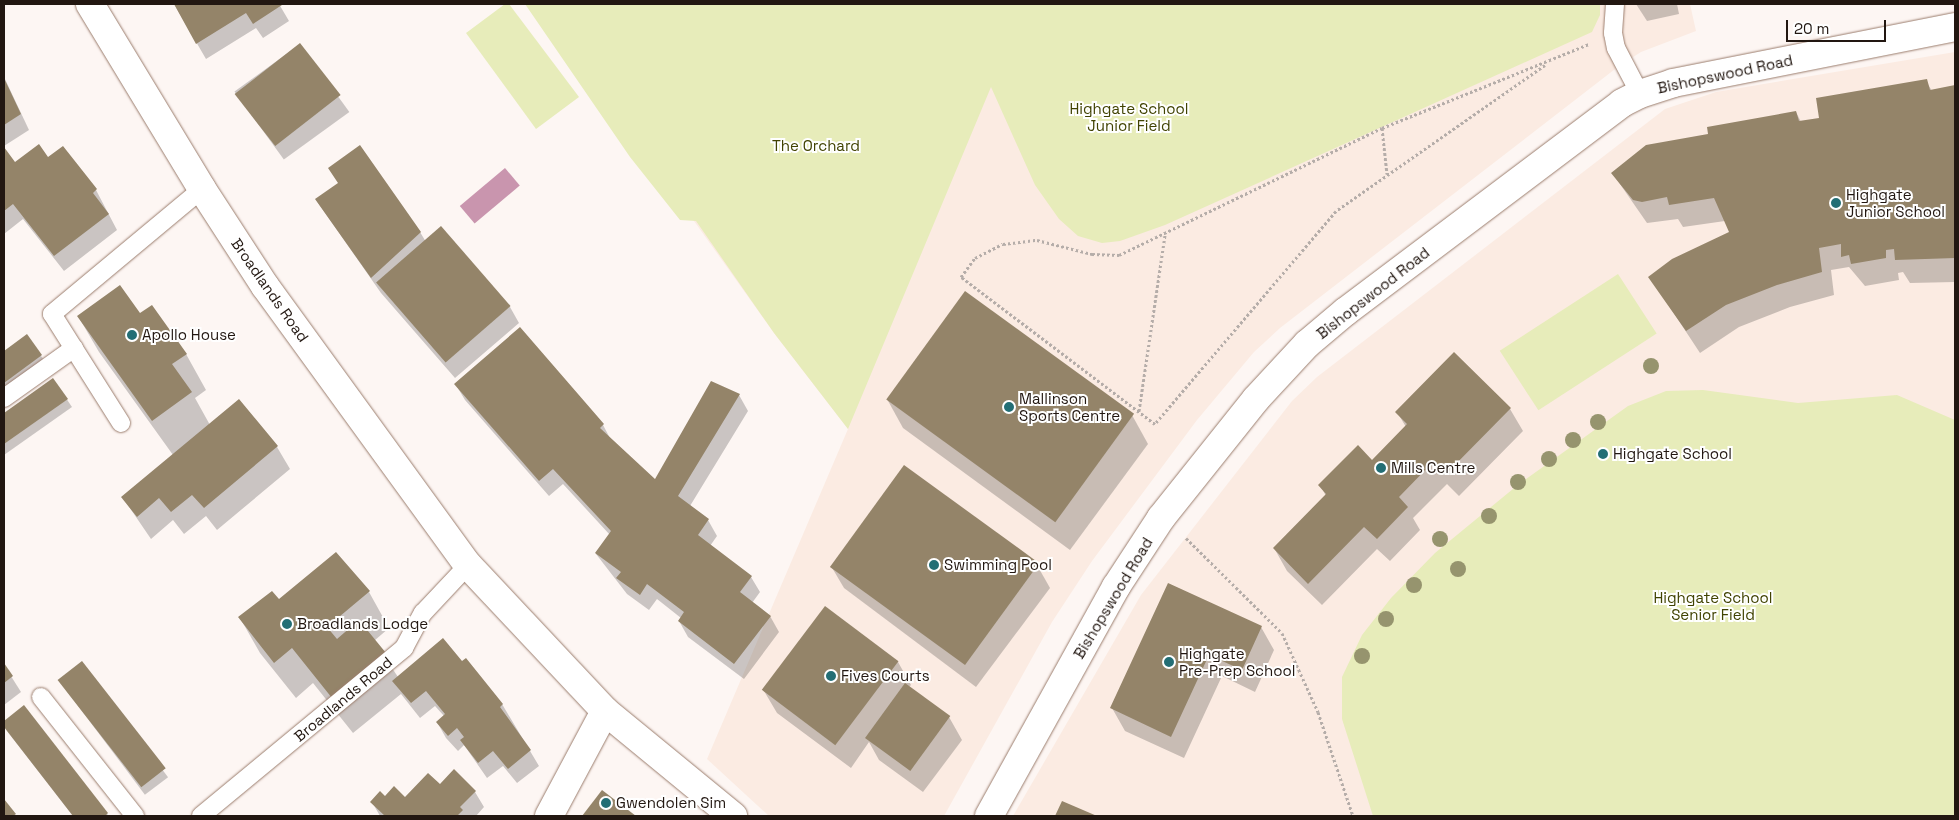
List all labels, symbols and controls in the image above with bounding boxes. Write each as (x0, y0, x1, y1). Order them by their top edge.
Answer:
scale bar (1789, 10, 1889, 42)
text: 20 m (1794, 19, 1829, 38)
street label: Bishopswood Road (1656, 51, 1794, 97)
park label: Highgate School Junior Field (1069, 99, 1189, 134)
park label: The Orchard (772, 137, 860, 155)
place label: Highgate Junior School (1846, 185, 1945, 220)
marker: Highgate Junior School (1830, 197, 1842, 209)
street label: Broadlands Road (228, 235, 312, 345)
street label: Bishopswood Road (1313, 243, 1433, 343)
place label: Apollo House (142, 326, 236, 344)
marker: Apollo House (126, 329, 138, 341)
place label: Mallinson Sports Centre (1019, 389, 1120, 424)
marker: Mallinson Sports Centre (1003, 401, 1015, 413)
place label: Highgate School (1613, 445, 1732, 463)
marker: Highgate School (1597, 448, 1609, 460)
place label: Mills Centre (1391, 459, 1475, 477)
marker: Mills Centre (1375, 462, 1387, 474)
street label: Bishopswood Road (1070, 534, 1156, 662)
place label: Swimming Pool (944, 556, 1052, 574)
marker: Swimming Pool (928, 559, 940, 571)
park label: Highgate School Senior Field (1653, 588, 1773, 623)
place label: Broadlands Lodge (297, 615, 428, 633)
marker: Broadlands Lodge (281, 618, 293, 630)
place label: Highgate Pre-Prep School (1179, 644, 1295, 679)
street label: Broadlands Road (290, 653, 396, 745)
marker: Highgate Pre-Prep School (1163, 656, 1175, 668)
place label: Fives Courts (841, 667, 930, 685)
marker: Fives Courts (825, 670, 837, 682)
place label: Gwendolen Sim (616, 794, 726, 812)
marker: Gwendolen Sim (600, 797, 612, 809)

